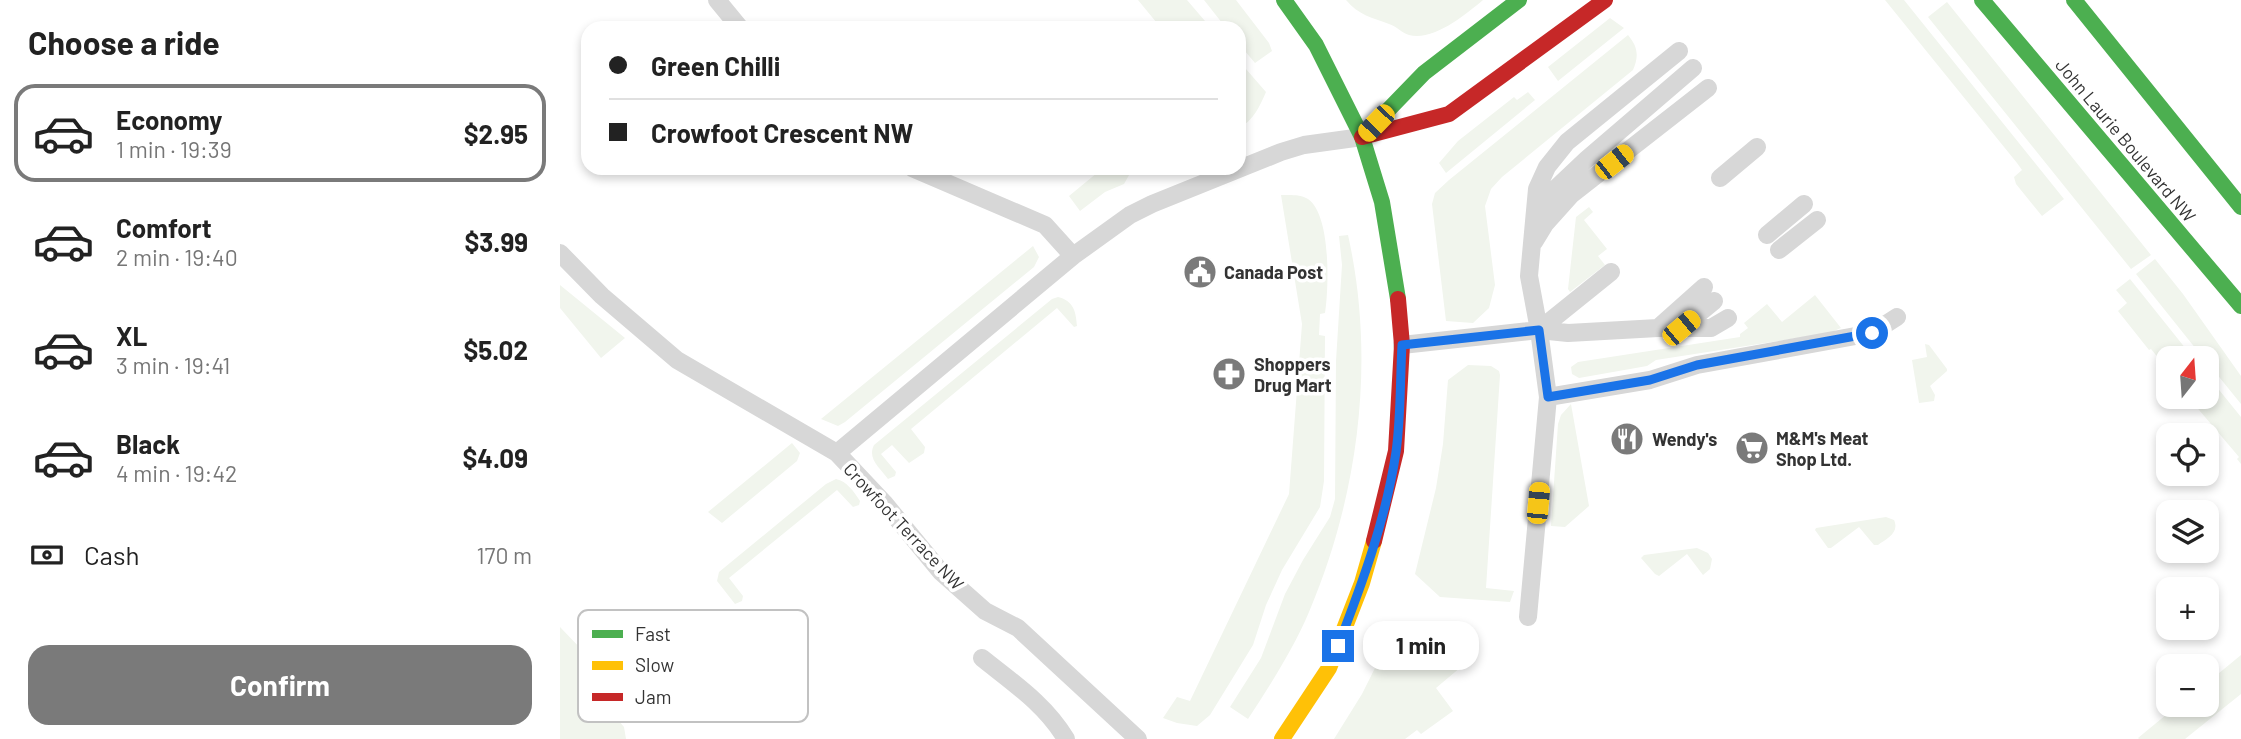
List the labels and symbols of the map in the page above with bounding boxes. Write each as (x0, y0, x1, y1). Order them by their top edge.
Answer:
street label: John Laurie Boulevard NW (2051, 54, 2201, 226)
car (1354, 101, 1399, 145)
car (1591, 141, 1638, 183)
public building icon: Canada Post (1181, 253, 1219, 291)
place label: Canada Post (1224, 261, 1323, 283)
car (1659, 306, 1704, 350)
route start (1856, 317, 1888, 349)
north arrow (2156, 346, 2219, 410)
place label: Shoppers Drug Mart (1254, 353, 1332, 396)
pharmacy icon: Shoppers Drug Mart (1210, 355, 1248, 393)
restaurant icon: Wendy's (1608, 420, 1646, 458)
place label: M&M's Meat Shop Ltd. (1776, 427, 1869, 470)
place label: Wendy's (1652, 428, 1717, 450)
supermarket icon: M&M's Meat Shop Ltd. (1733, 429, 1771, 467)
street label: Crowfoot Terrace NW (839, 458, 969, 594)
car (1526, 481, 1551, 525)
legend (578, 610, 808, 722)
text: Fast (635, 622, 671, 645)
callout: 1 min (1362, 622, 1478, 670)
route end (1322, 630, 1354, 662)
text: Slow (635, 653, 674, 676)
text: Jam (635, 685, 671, 708)

